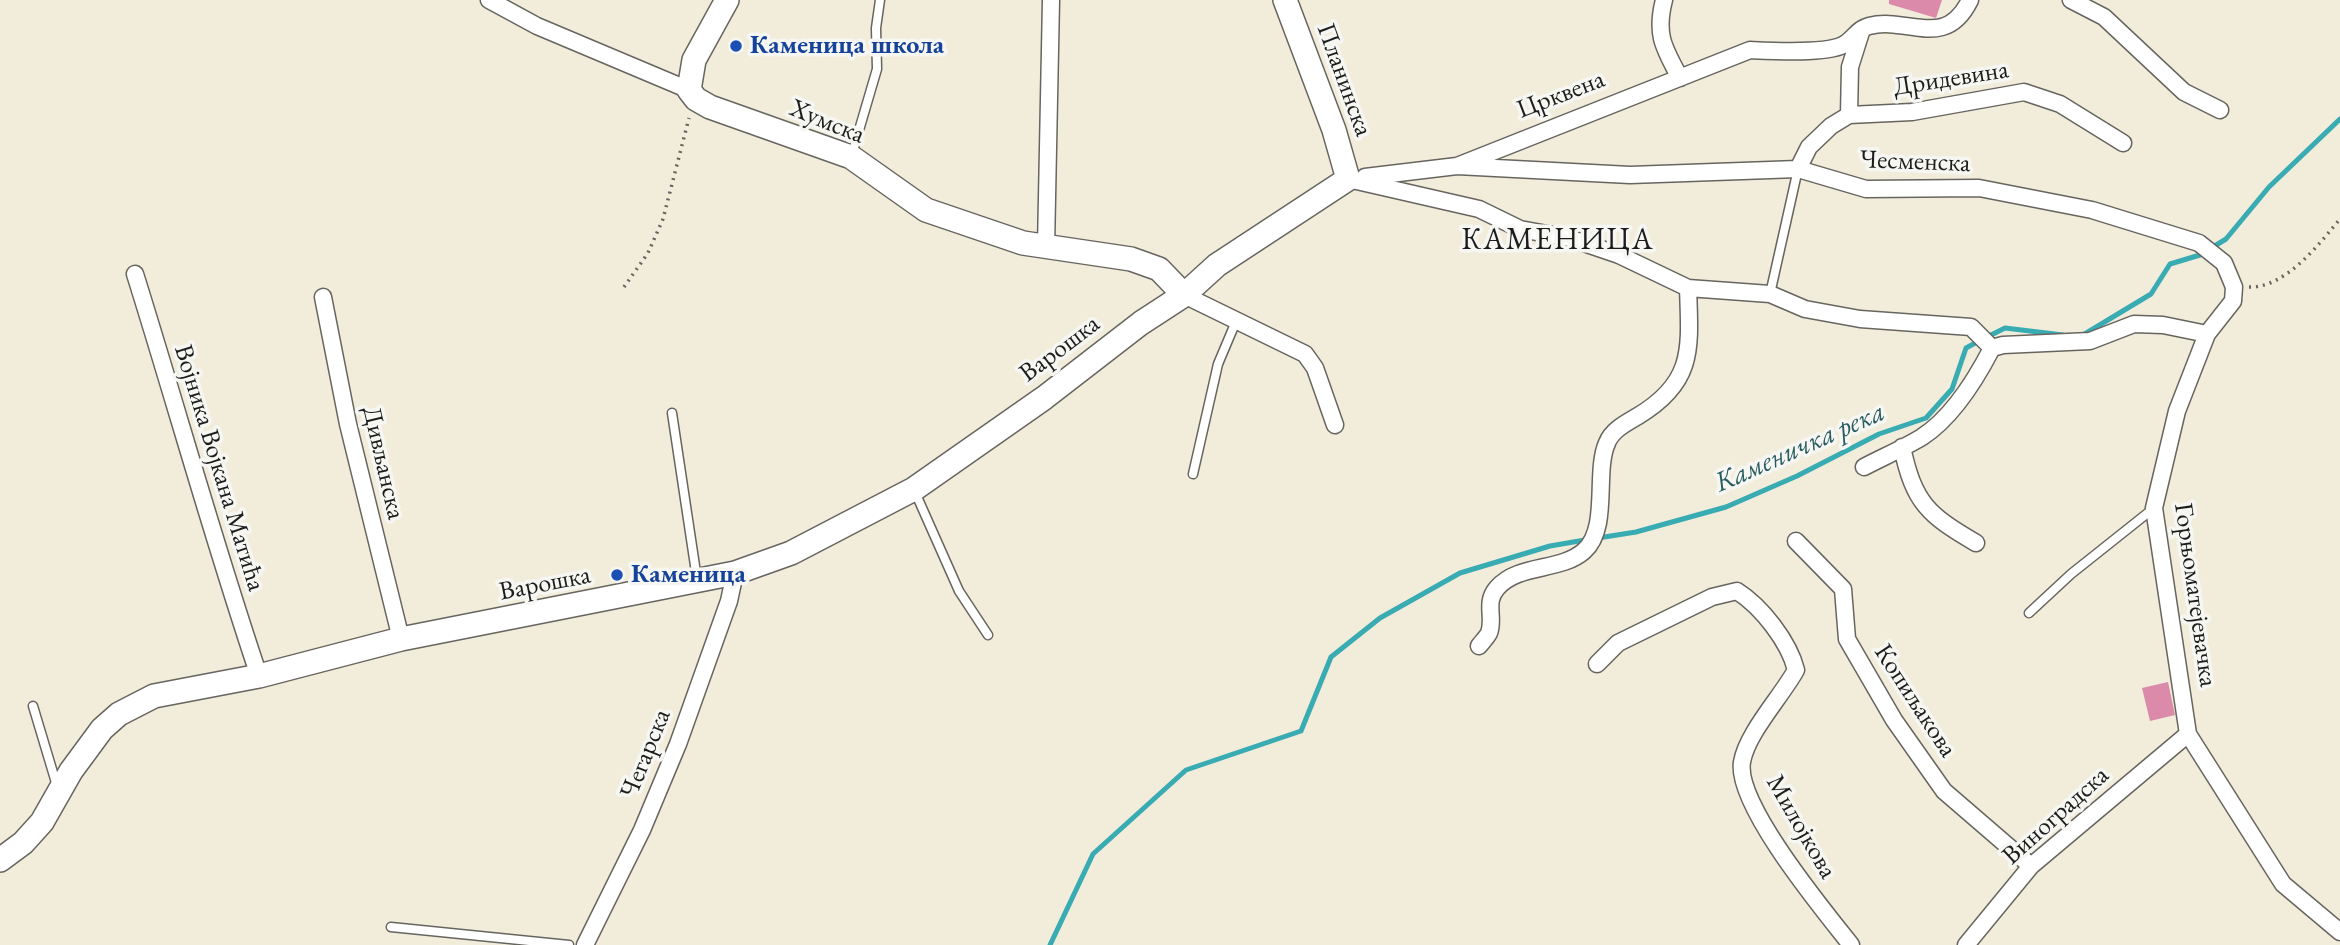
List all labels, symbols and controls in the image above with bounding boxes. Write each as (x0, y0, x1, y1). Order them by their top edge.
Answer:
street label: Планинска (1309, 19, 1379, 141)
place label: Каменица школа (750, 30, 944, 62)
marker: Каменица школа (728, 38, 744, 54)
street label: Дридевина (1891, 55, 2011, 103)
street label: Црквена (1513, 64, 1609, 126)
street label: Хумска (785, 93, 869, 151)
street label: Чесменска (1859, 144, 1971, 180)
district label: КАМЕНИЦА (1463, 223, 1653, 259)
street label: Варошка (1014, 309, 1106, 389)
street label: Војника Војкана Матића (167, 341, 271, 595)
water label: Каменичка река (1710, 395, 1890, 501)
street label: Дивљанска (355, 404, 411, 522)
street label: Горњоматејевачка (2167, 501, 2223, 689)
place label: Каменица (631, 559, 746, 591)
street label: Варошка (497, 560, 593, 608)
marker: Каменица (609, 567, 625, 583)
street label: Копиљакова (1867, 639, 1963, 763)
street label: Чегарска (614, 705, 678, 803)
street label: Виноградска (1996, 760, 2116, 872)
street label: Милојкова (1759, 770, 1843, 884)

